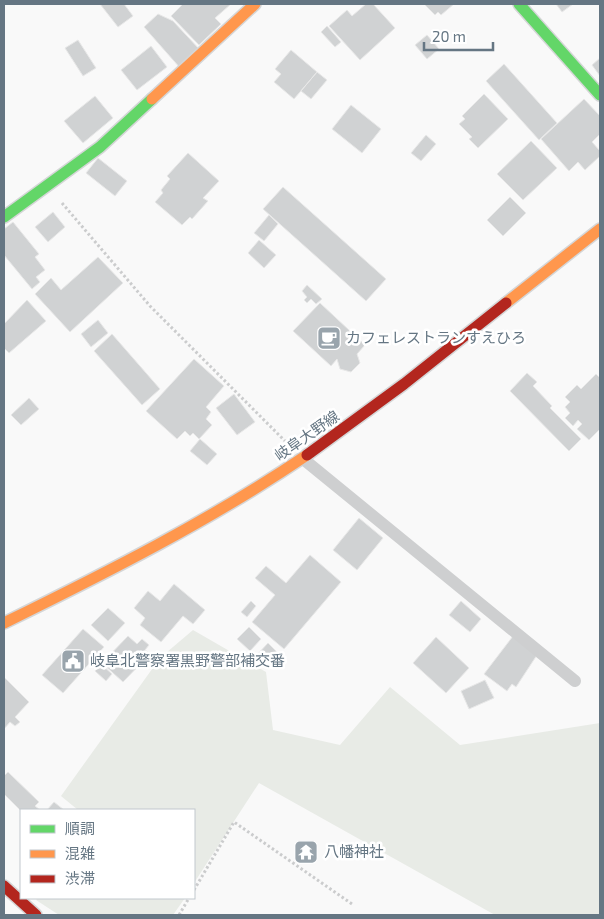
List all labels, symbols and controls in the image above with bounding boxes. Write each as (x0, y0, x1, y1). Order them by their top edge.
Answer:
scale bar (424, 20, 493, 52)
text: 20 m (432, 27, 466, 45)
cafe icon: カフェレストランすえひろ (316, 325, 342, 351)
place label: カフェレストランすえひろ (346, 328, 526, 346)
street label: 岐阜大野線 (271, 406, 342, 464)
public building icon: 岐阜北警察署黒野警部補交番 (60, 648, 86, 674)
place label: 岐阜北警察署黒野警部補交番 (90, 651, 285, 669)
legend (20, 809, 195, 899)
text: 順調 (65, 819, 95, 837)
temple icon: 八幡神社 (293, 839, 319, 865)
place label: 八幡神社 (324, 842, 384, 860)
text: 混雑 (65, 844, 95, 862)
text: 渋滞 (65, 869, 95, 887)

